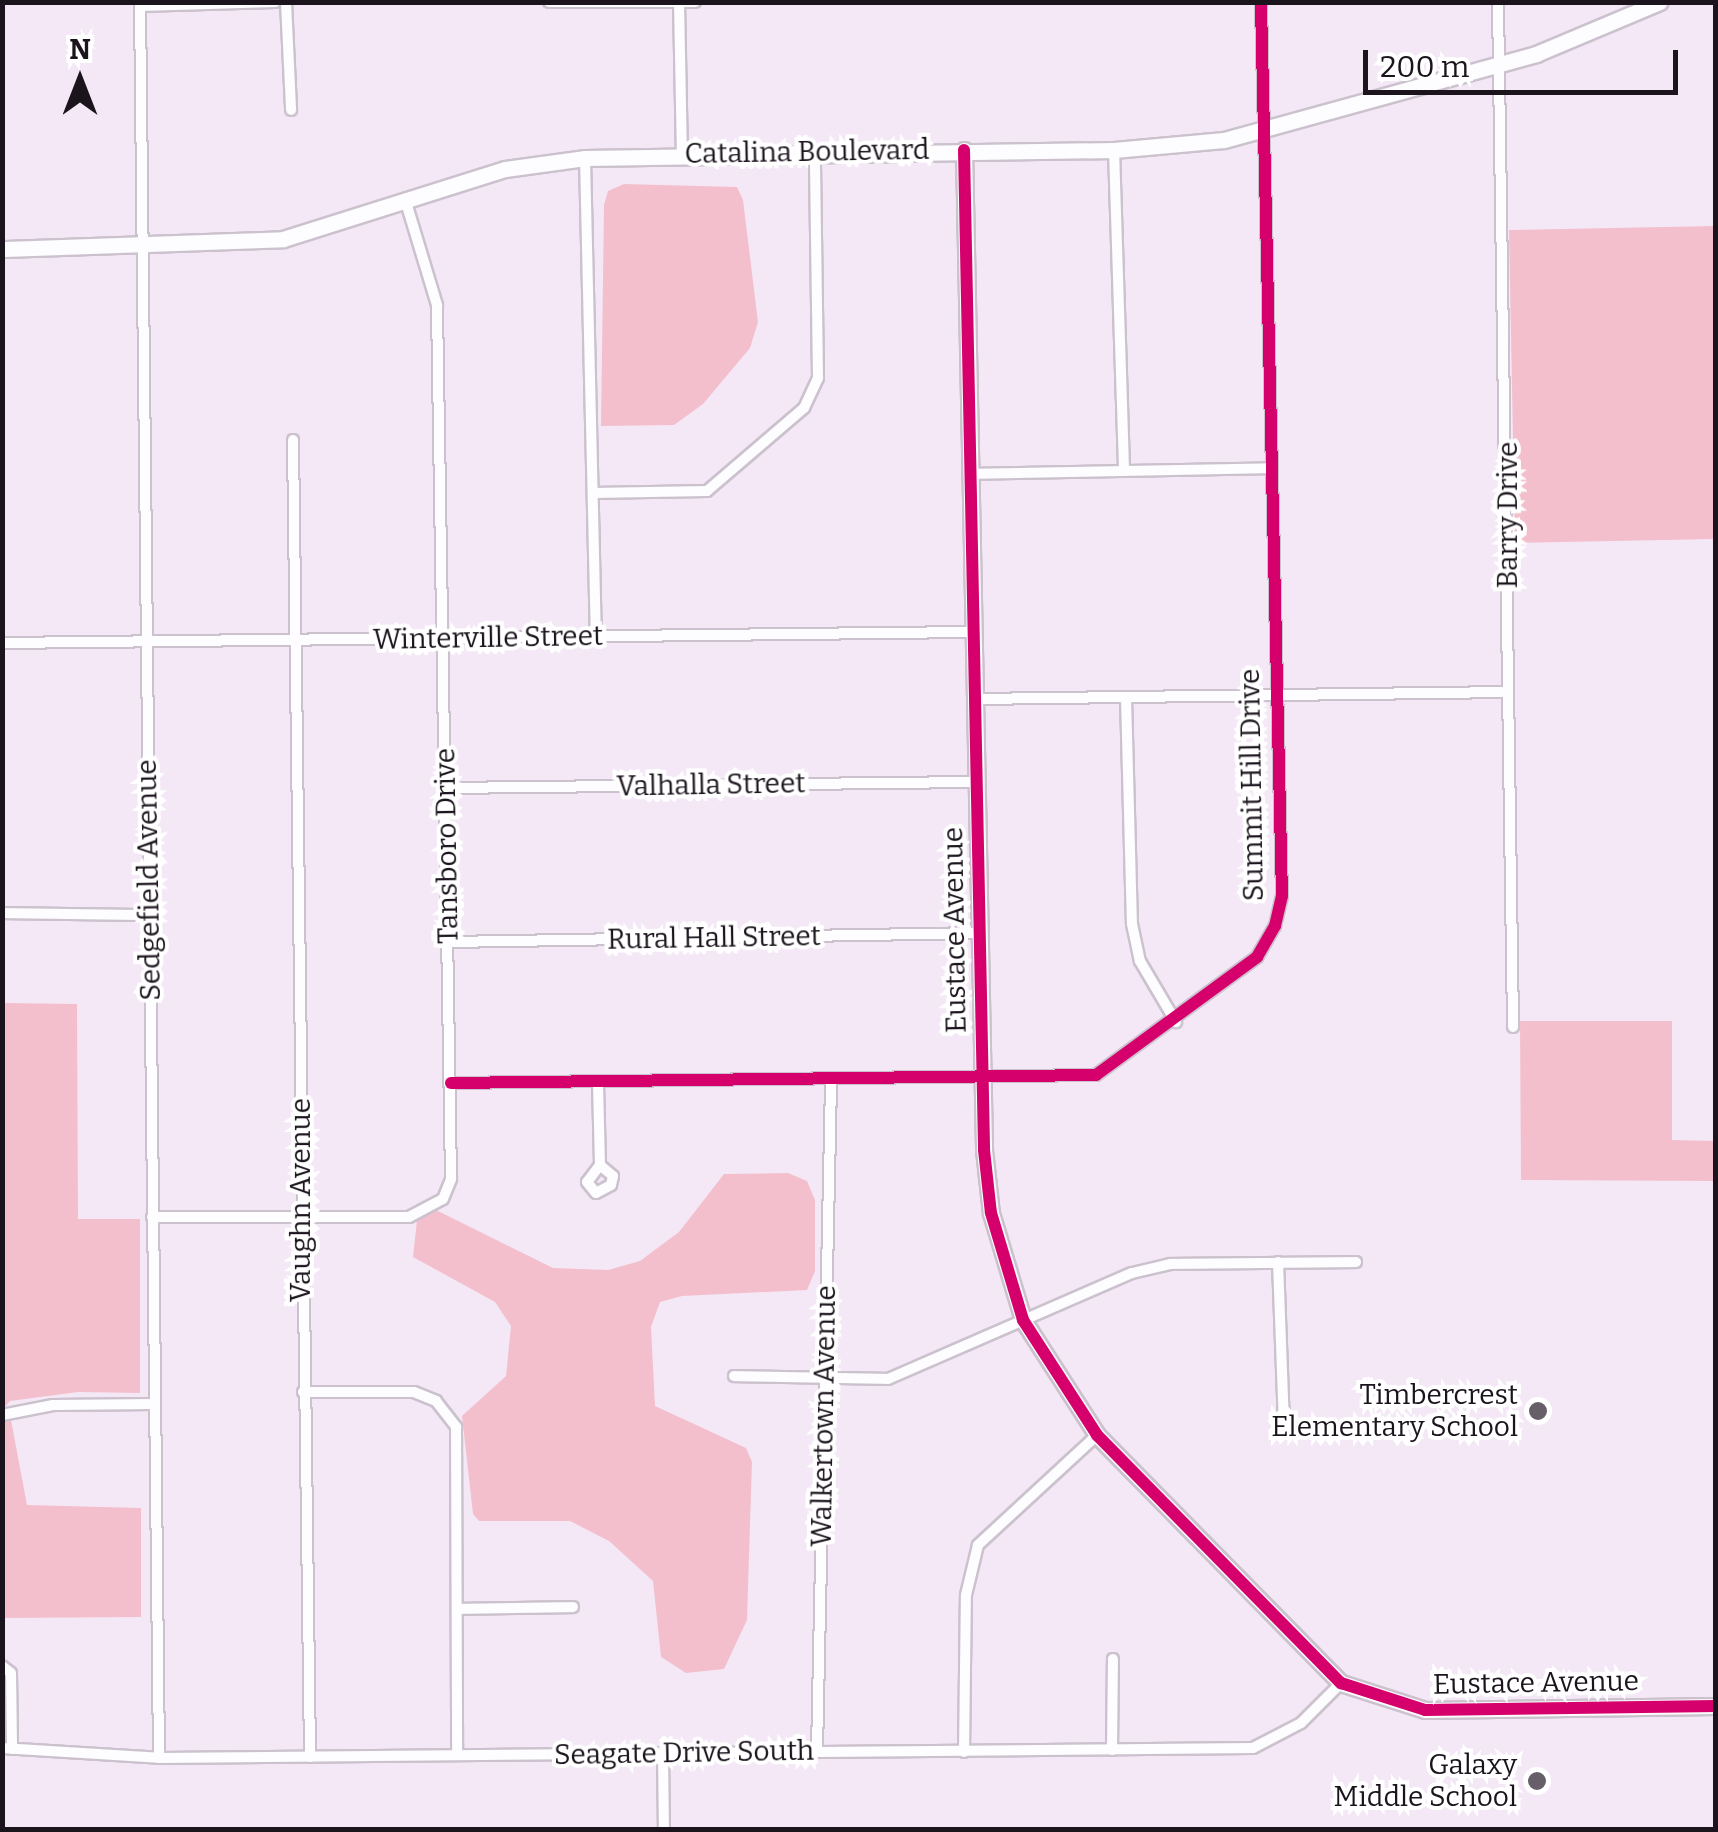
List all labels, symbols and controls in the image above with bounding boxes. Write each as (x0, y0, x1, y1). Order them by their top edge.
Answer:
north arrow (30, 30, 130, 130)
scale bar (1368, 30, 1683, 92)
text: N (69, 33, 91, 66)
text: 200 m (1380, 49, 1469, 85)
street label: Catalina Boulevard (684, 133, 930, 171)
street label: Barry Drive (1491, 442, 1525, 588)
street label: Winterville Street (373, 619, 603, 657)
street label: Summit Hill Drive (1233, 668, 1271, 902)
street label: Tansboro Drive (428, 748, 466, 944)
street label: Sedgefield Avenue (130, 759, 168, 1001)
street label: Valhalla Street (616, 767, 806, 803)
street label: Eustace Avenue (936, 827, 974, 1033)
street label: Rural Hall Street (607, 919, 821, 957)
street label: Vaughn Avenue (284, 1098, 318, 1302)
street label: Walkertown Avenue (805, 1285, 843, 1547)
place label: Timbercrest Elementary School (1271, 1378, 1518, 1444)
marker: Timbercrest Elementary School (1527, 1400, 1549, 1422)
street label: Eustace Avenue (1433, 1664, 1639, 1702)
street label: Seagate Drive South (554, 1734, 814, 1772)
place label: Galaxy Middle School (1334, 1748, 1517, 1814)
marker: Galaxy Middle School (1526, 1770, 1548, 1792)

